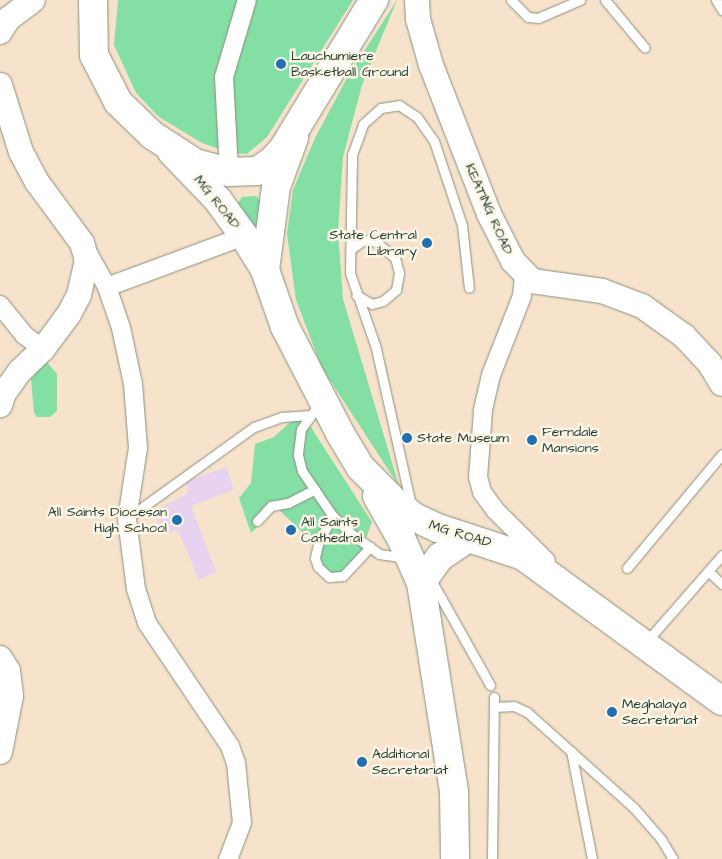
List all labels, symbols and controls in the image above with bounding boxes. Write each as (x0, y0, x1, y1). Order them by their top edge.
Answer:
place label: Lauchumiere Basketball Ground (291, 48, 409, 80)
marker: Lauchumiere Basketball Ground (275, 58, 287, 70)
street label: KEATING ROAD (461, 161, 517, 257)
street label: MG ROAD (190, 172, 244, 232)
place label: State Central Library (329, 227, 417, 260)
marker: State Central Library (421, 237, 433, 249)
place label: Ferndale Mansions (542, 424, 599, 457)
place label: State Museum (417, 430, 509, 446)
marker: State Museum (401, 432, 413, 444)
marker: Ferndale Mansions (526, 434, 538, 446)
place label: All Saints Diocesan High School (48, 504, 167, 536)
marker: All Saints Diocesan High School (171, 514, 183, 526)
place label: All Saints Cathedral (301, 514, 362, 546)
street label: MG ROAD (427, 517, 493, 551)
marker: All Saints Cathedral (285, 524, 297, 536)
place label: Meghalaya Secretariat (622, 696, 698, 729)
marker: Meghalaya Secretariat (606, 706, 618, 718)
place label: Additional Secretariat (372, 746, 448, 779)
marker: Additional Secretariat (356, 756, 368, 768)

